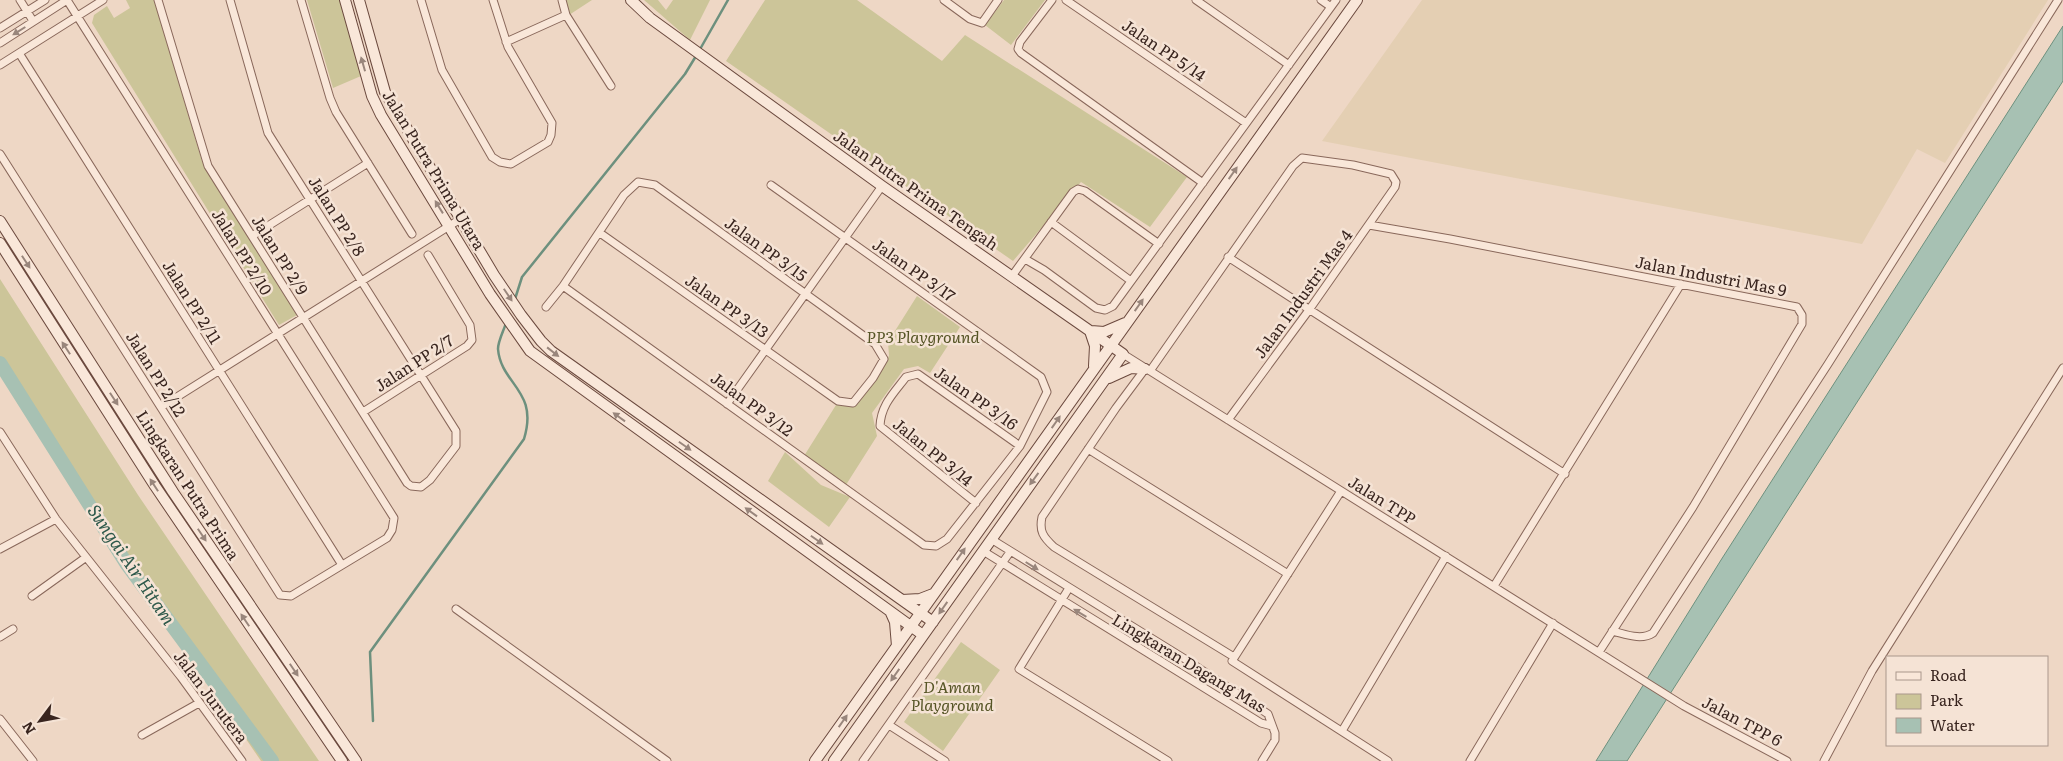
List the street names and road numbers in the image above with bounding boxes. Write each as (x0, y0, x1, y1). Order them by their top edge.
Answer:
street label: Jalan PP 5/14 (1118, 12, 1211, 86)
street label: Jalan Putra Prima Utara (378, 85, 492, 254)
street label: Jalan Putra Prima Tengah (829, 123, 1004, 256)
street label: Jalan PP 2/8 (304, 171, 372, 260)
street label: Jalan PP 2/10 (207, 204, 279, 299)
street label: Jalan PP 2/9 (247, 210, 315, 299)
street label: Jalan PP 3/15 (720, 210, 813, 286)
street label: Jalan Industri Mas 4 (1247, 224, 1357, 363)
street label: Jalan PP 3/17 (868, 232, 961, 307)
street label: Jalan Industri Mas 9 (1634, 249, 1789, 301)
street label: Jalan PP 2/11 (158, 255, 228, 349)
street label: Jalan PP 3/13 (681, 267, 774, 343)
street label: Jalan PP 2/12 (121, 326, 193, 421)
street label: Jalan PP 2/7 (369, 328, 458, 397)
street label: Jalan PP 3/16 (930, 359, 1024, 435)
street label: Jalan PP 3/12 (706, 365, 799, 441)
street label: Lingkaran Putra Prima (131, 405, 247, 564)
street label: Jalan PP 3/14 (888, 411, 979, 491)
street label: Jalan TPP (1344, 469, 1421, 530)
street label: Lingkaran Dagang Mas (1108, 607, 1271, 718)
street label: Jalan Jurutera (169, 645, 255, 748)
street label: Jalan TPP 6 (1698, 689, 1787, 751)

